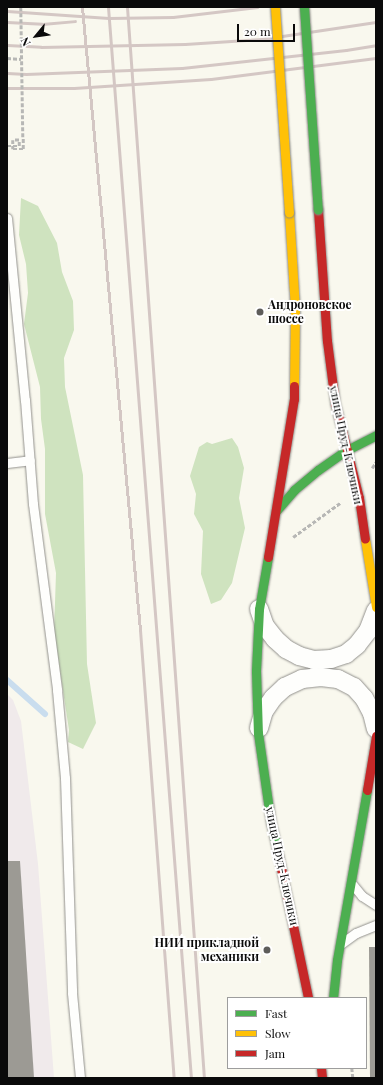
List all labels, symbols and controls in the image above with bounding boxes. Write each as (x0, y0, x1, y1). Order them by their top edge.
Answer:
north arrow (16, 16, 56, 56)
scale bar (239, 16, 297, 42)
text: 20 m (244, 23, 271, 39)
text: N (17, 35, 34, 49)
place label: Андроновское шоссе (268, 298, 351, 326)
marker: Андроновское шоссе (255, 307, 265, 317)
street label: улица Пруд-Ключики (326, 384, 366, 506)
street label: улица Пруд-Ключики (262, 805, 302, 927)
place label: НИИ прикладной механики (155, 936, 259, 964)
marker: НИИ прикладной механики (262, 945, 272, 955)
legend (227, 997, 367, 1069)
text: Fast (265, 1005, 287, 1021)
text: Slow (265, 1025, 291, 1041)
text: Jam (265, 1045, 285, 1061)

